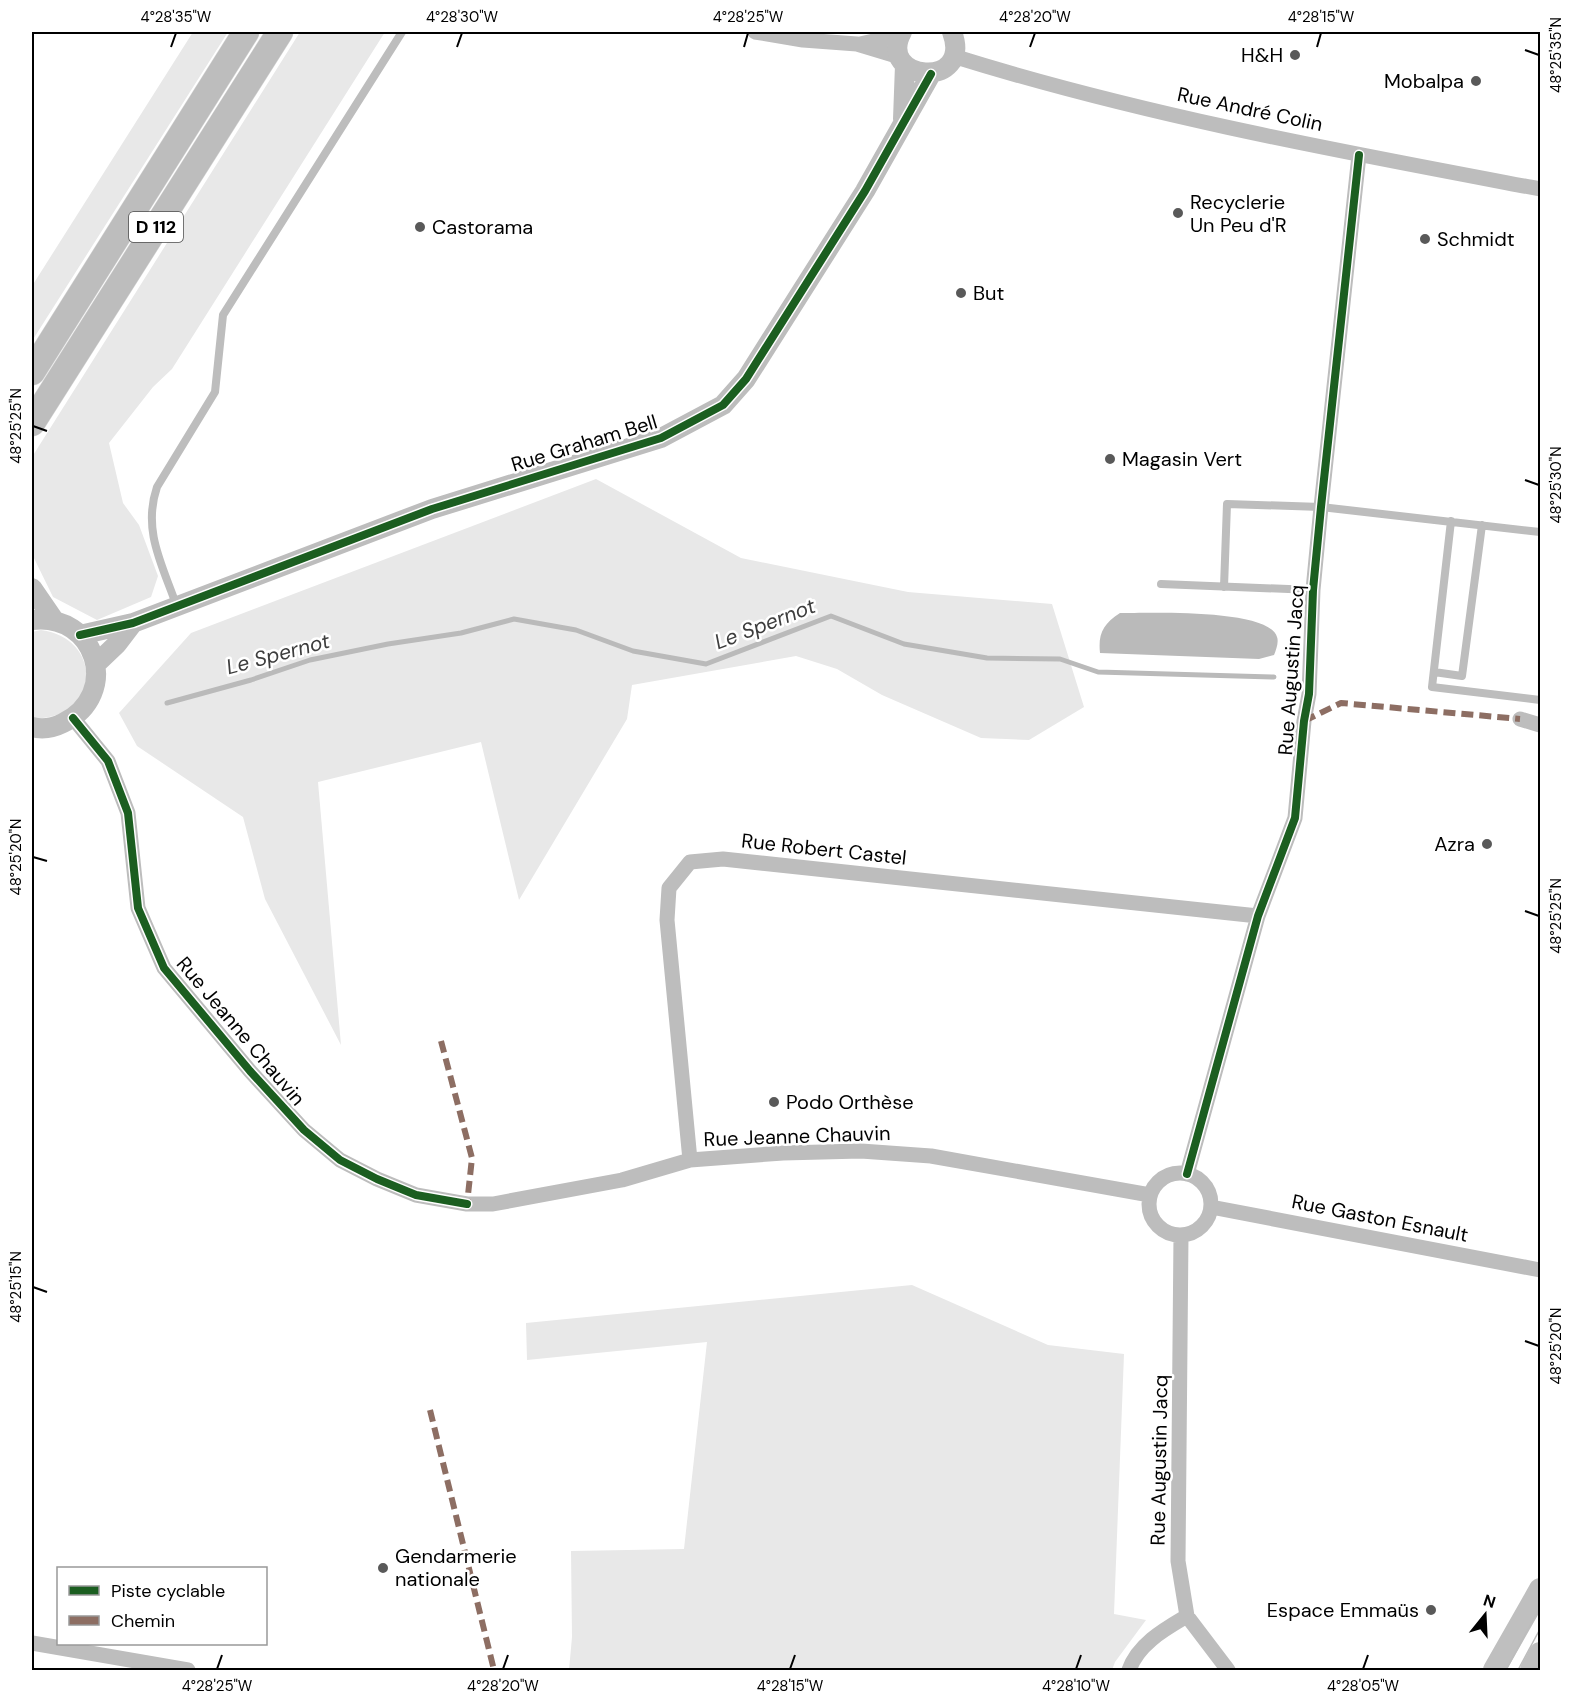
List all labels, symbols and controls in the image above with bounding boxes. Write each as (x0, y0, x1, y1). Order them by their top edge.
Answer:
text: 4°28'35"W (141, 7, 212, 27)
text: 4°28'30"W (426, 7, 499, 27)
text: 4°28'25"W (713, 7, 784, 27)
text: 4°28'20"W (999, 7, 1071, 27)
text: 4°28'15"W (1288, 7, 1355, 27)
text: 48°25'35"N (1546, 17, 1566, 93)
place label: H&H (1241, 42, 1283, 68)
marker: H&H (1288, 48, 1302, 62)
place label: Mobalpa (1384, 68, 1464, 94)
marker: Mobalpa (1469, 74, 1483, 88)
street label: Rue André Colin (1175, 81, 1325, 137)
place label: Recyclerie Un Peu d'R (1190, 189, 1287, 238)
marker: Recyclerie Un Peu d'R (1171, 206, 1185, 220)
road number: D 112 (129, 212, 183, 242)
place label: Castorama (432, 214, 533, 240)
marker: Castorama (413, 220, 427, 234)
place label: Schmidt (1437, 226, 1515, 252)
marker: Schmidt (1418, 232, 1432, 246)
place label: But (973, 280, 1005, 306)
marker: But (954, 286, 968, 300)
text: 48°25'25"N (6, 388, 26, 464)
street label: Rue Graham Bell (508, 408, 660, 478)
place label: Magasin Vert (1122, 446, 1242, 472)
text: 48°25'30"N (1546, 446, 1566, 524)
marker: Magasin Vert (1103, 452, 1117, 466)
street label: Rue Augustin Jacq (1272, 584, 1310, 756)
water label: Le Spernot (710, 592, 820, 656)
water label: Le Spernot (223, 627, 334, 681)
text: 48°25'20"N (6, 819, 26, 895)
street label: Rue Robert Castel (740, 827, 908, 871)
place label: Azra (1434, 831, 1475, 857)
marker: Azra (1480, 837, 1494, 851)
text: 48°25'25"N (1546, 878, 1566, 954)
street label: Rue Jeanne Chauvin (171, 951, 311, 1111)
place label: Podo Orthèse (786, 1089, 914, 1115)
marker: Podo Orthèse (767, 1095, 781, 1109)
street label: Rue Jeanne Chauvin (703, 1120, 891, 1152)
street label: Rue Gaston Esnault (1289, 1188, 1471, 1248)
text: 48°25'15"N (6, 1251, 26, 1323)
text: 48°25'20"N (1546, 1308, 1566, 1384)
street label: Rue Augustin Jacq (1145, 1374, 1173, 1546)
place label: Gendarmerie nationale (395, 1543, 517, 1592)
marker: Gendarmerie nationale (376, 1561, 390, 1575)
legend (57, 1567, 267, 1645)
text: Piste cyclable (111, 1579, 225, 1603)
north arrow (1455, 1585, 1515, 1645)
text: N (1481, 1589, 1498, 1613)
place label: Espace Emmaüs (1267, 1597, 1419, 1623)
marker: Espace Emmaüs (1424, 1603, 1438, 1617)
text: Chemin (111, 1609, 175, 1633)
text: 4°28'25"W (182, 1676, 253, 1696)
text: 4°28'20"W (467, 1676, 539, 1696)
text: 4°28'15"W (757, 1676, 824, 1696)
text: 4°28'10"W (1042, 1676, 1110, 1696)
text: 4°28'05"W (1327, 1676, 1400, 1696)

